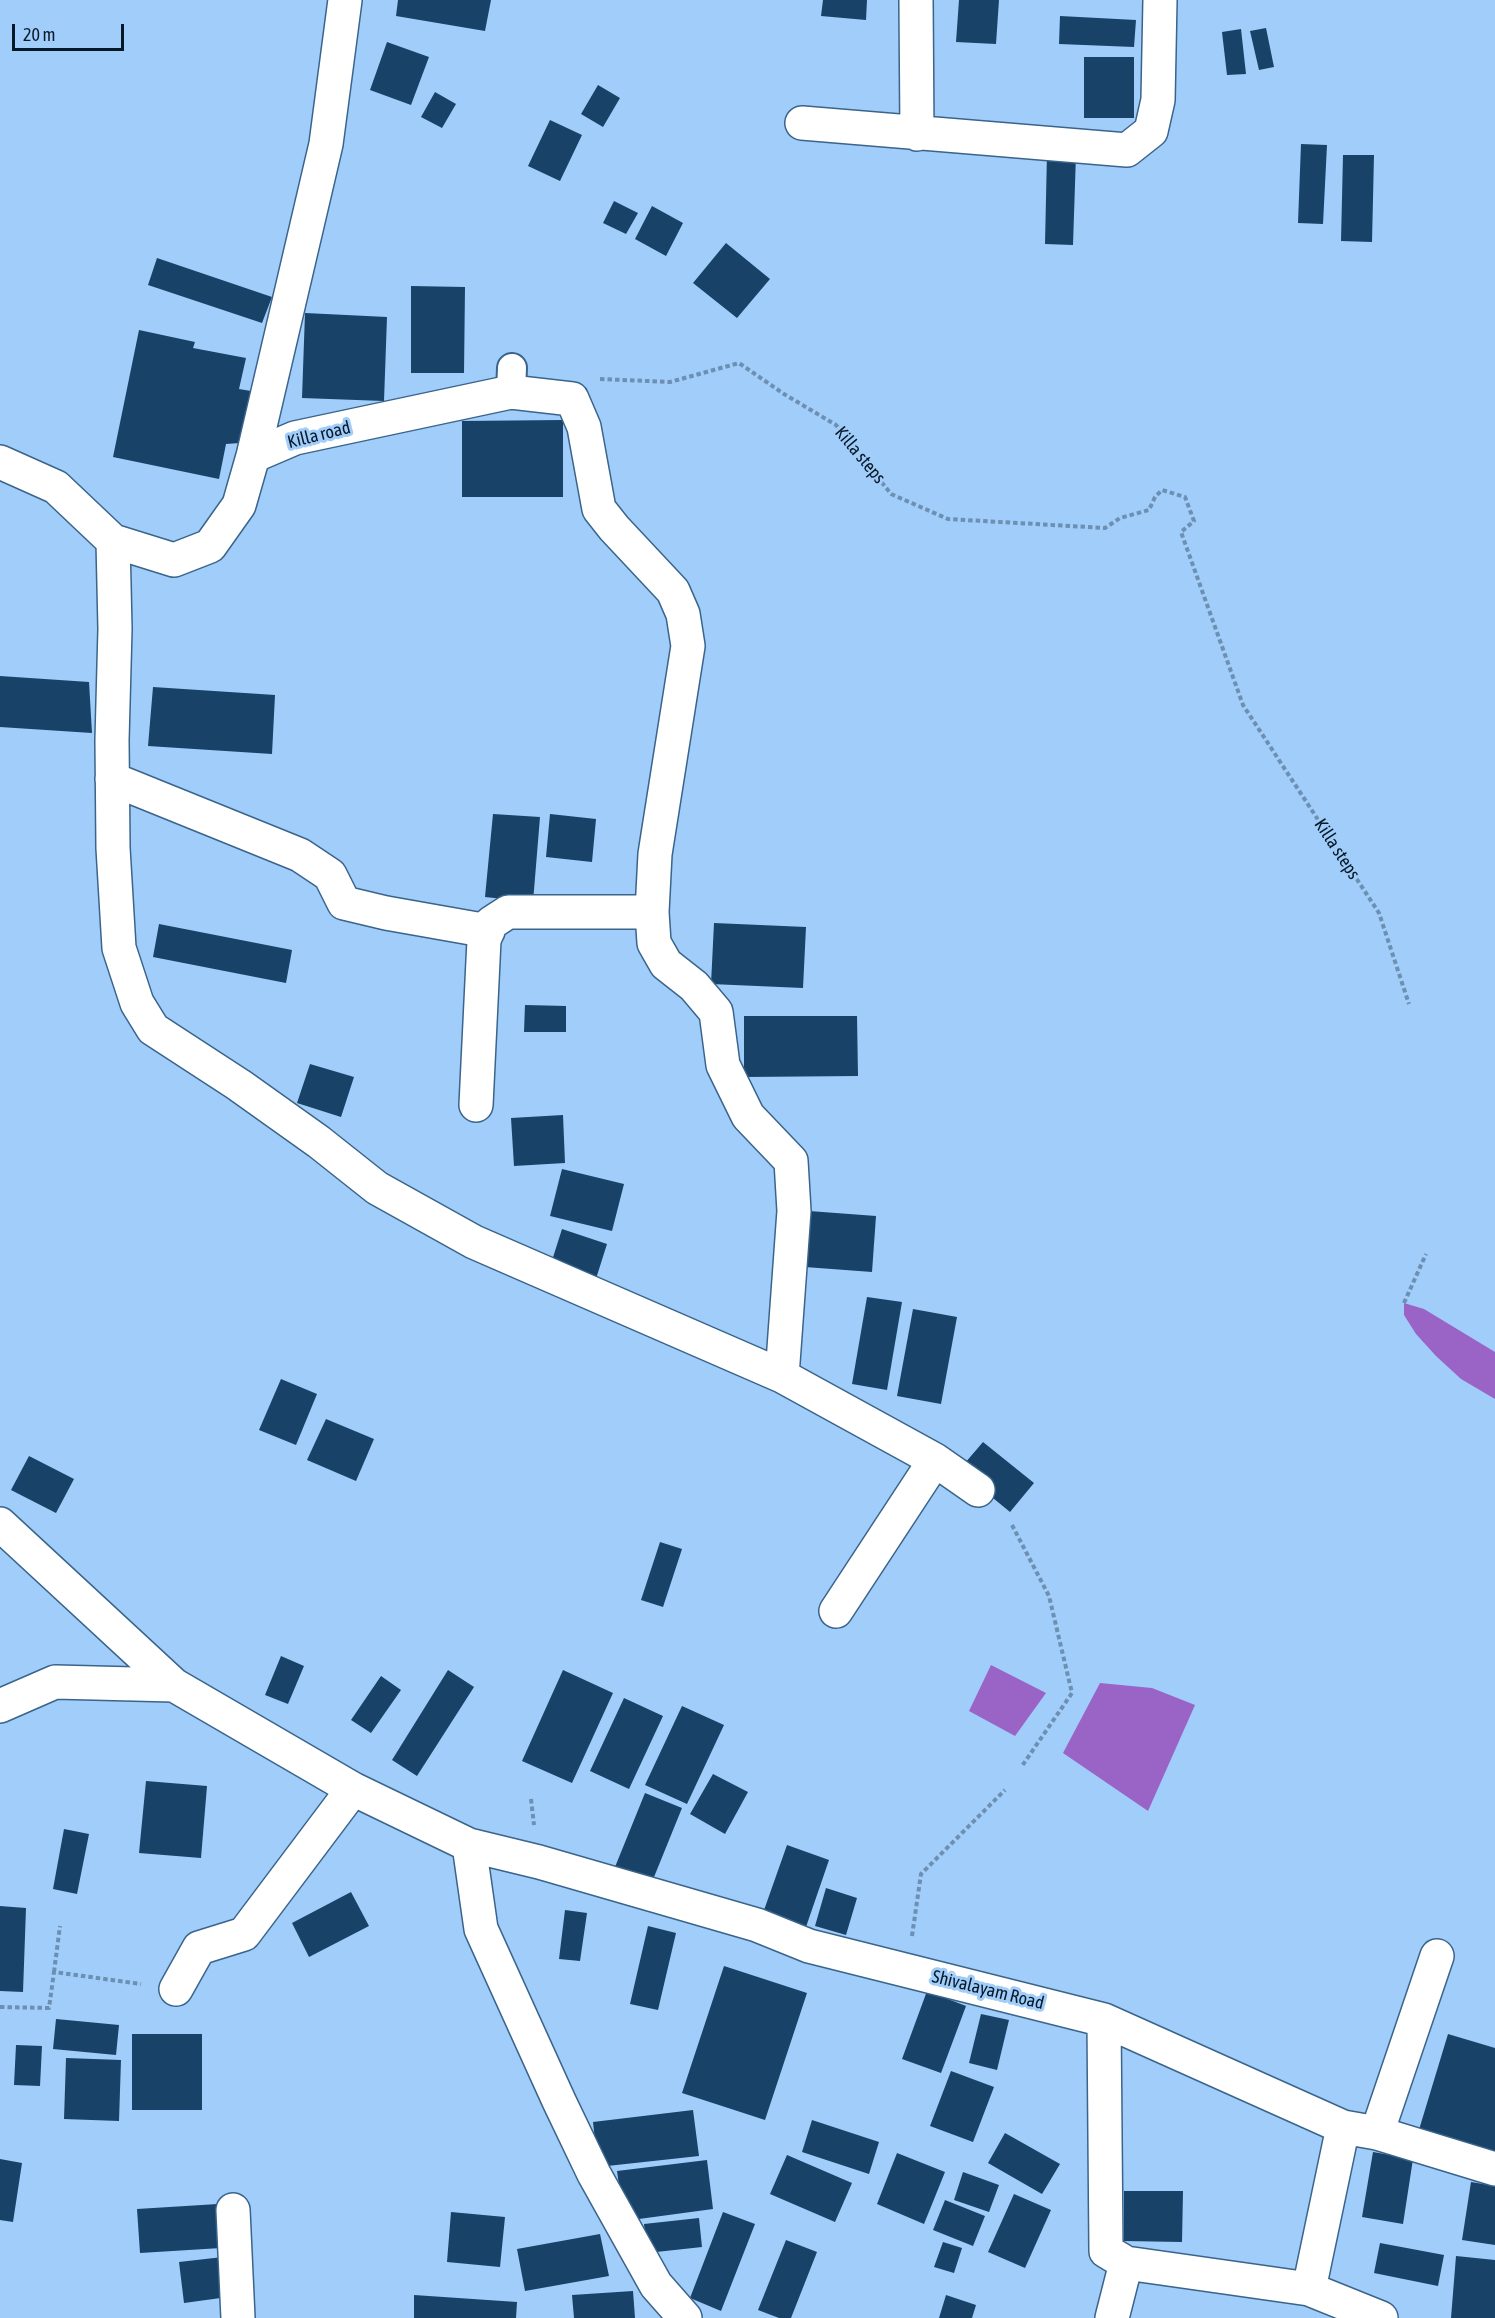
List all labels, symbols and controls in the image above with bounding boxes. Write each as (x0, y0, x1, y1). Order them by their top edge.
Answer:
scale bar (15, 12, 128, 50)
text: 20 m (23, 24, 55, 45)
street label: Killa road (285, 417, 353, 453)
street label: Killa steps (830, 422, 890, 488)
street label: Killa steps (1309, 815, 1365, 883)
street label: Shivalayam Road (930, 1966, 1046, 2014)

